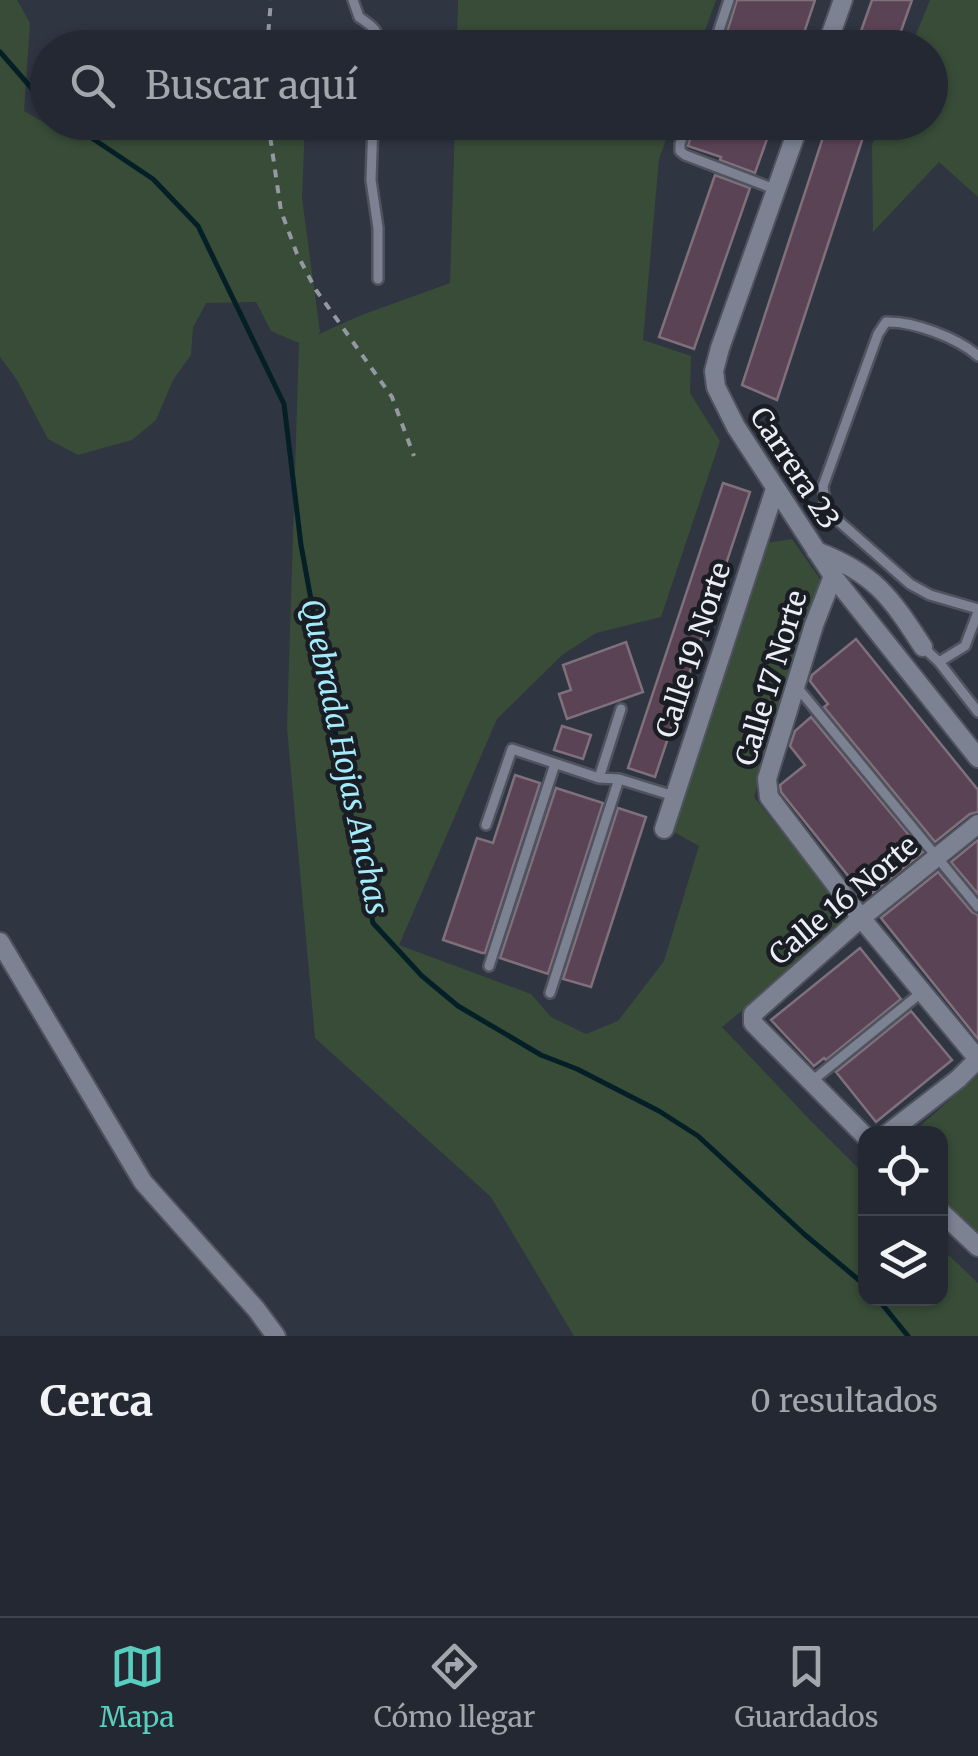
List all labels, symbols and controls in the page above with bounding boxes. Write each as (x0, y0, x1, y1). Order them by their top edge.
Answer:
search box (30, 30, 948, 140)
icon: search (65, 58, 120, 113)
text: Buscar aquí (145, 62, 357, 109)
street label: Carrera 23 (742, 400, 848, 536)
street label: Calle 19 Norte (648, 558, 738, 742)
street label: Calle 17 Norte (727, 586, 815, 770)
water label: Quebrada Hojas Anchas (293, 595, 397, 918)
street label: Calle 16 Norte (761, 827, 925, 973)
map controls (858, 1126, 948, 1306)
button: locate (858, 1126, 948, 1216)
button: layers (858, 1216, 948, 1306)
text: Cerca (40, 1375, 153, 1427)
text: 0 resultados (750, 1381, 938, 1421)
tab: Mapa (100, 1639, 175, 1735)
tab: Cómo llegar (374, 1639, 535, 1735)
tab: Guardados (734, 1639, 878, 1735)

